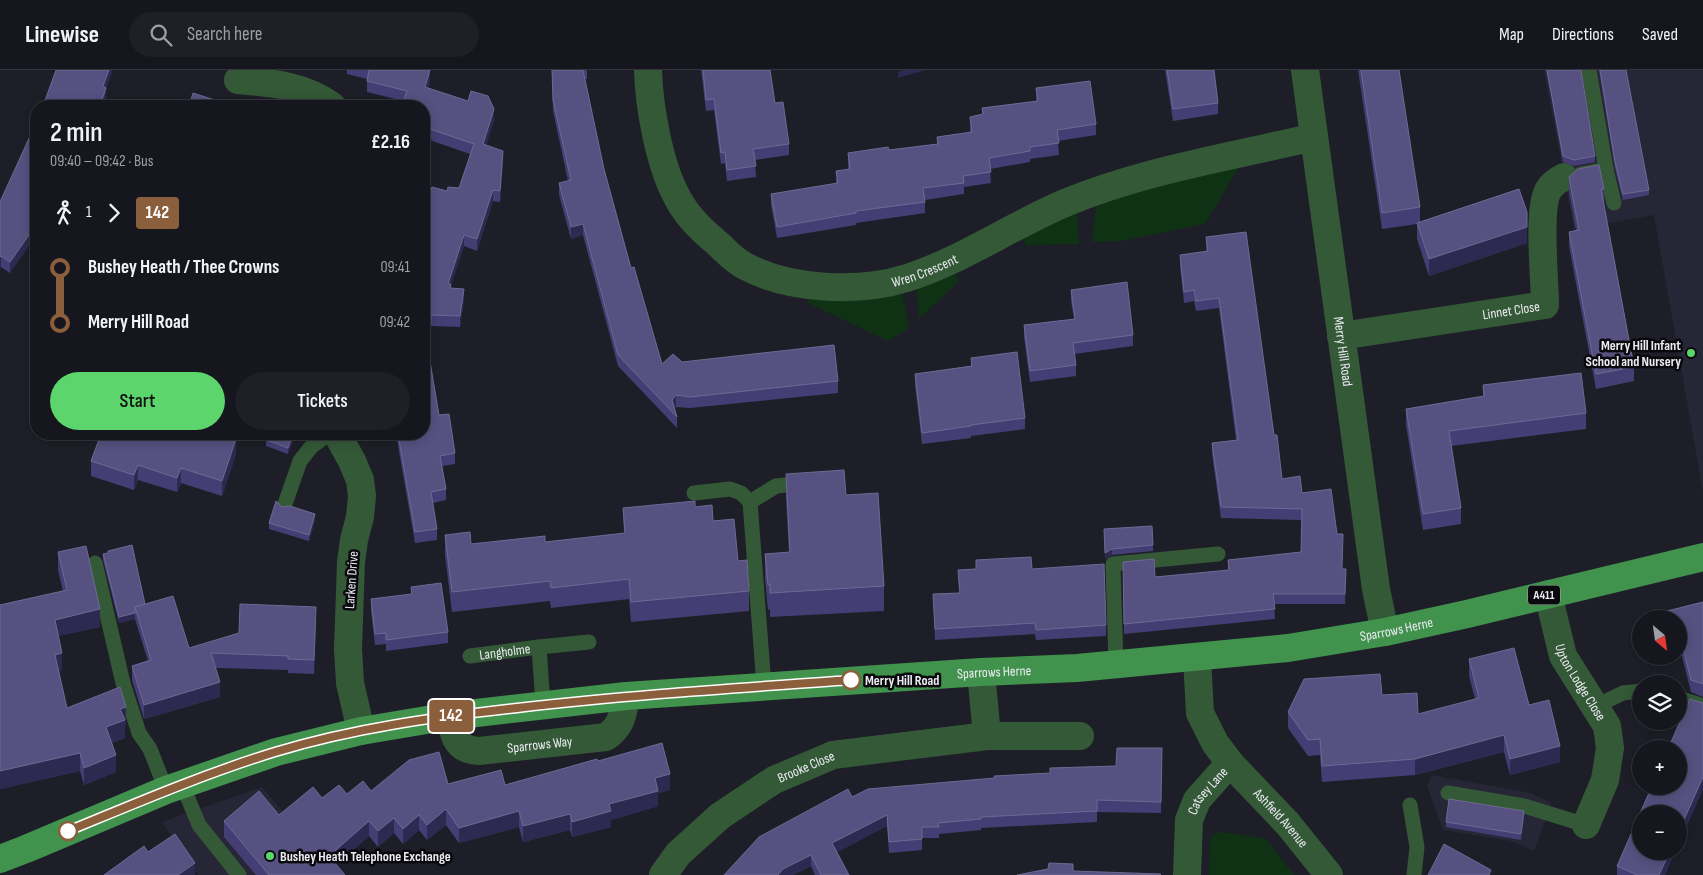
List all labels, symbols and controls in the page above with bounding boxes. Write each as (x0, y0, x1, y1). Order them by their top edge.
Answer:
search box (129, 12, 479, 57)
text: Linewise (25, 20, 99, 49)
icon: search (147, 21, 175, 49)
text: Search here (187, 23, 263, 46)
text: Map (1499, 24, 1524, 45)
text: Directions (1552, 24, 1614, 45)
text: Saved (1642, 24, 1678, 45)
text: 2 min (50, 116, 102, 149)
text: £2.16 (371, 131, 410, 154)
text: 09:40 – 09:42 · Bus (50, 152, 154, 171)
icon: walk (50, 199, 78, 227)
icon: forward (100, 199, 128, 227)
text: 142 (146, 202, 169, 223)
text: 1 (86, 203, 92, 222)
street label: Wren Crescent (890, 250, 961, 291)
text: Bushey Heath / Thee Crowns (88, 256, 279, 279)
text: 09:41 (380, 258, 410, 277)
street label: Linnet Close (1481, 298, 1541, 323)
text: Merry Hill Road (88, 311, 189, 334)
text: 09:42 (379, 313, 410, 332)
street label: Merry Hill Road (1330, 315, 1356, 388)
place label: Merry Hill Infant School and Nursery (1586, 337, 1681, 370)
marker: Merry Hill Infant School and Nursery (1685, 347, 1697, 359)
button: Start (50, 372, 225, 430)
button: Tickets (235, 372, 410, 430)
street label: Larken Drive (341, 551, 362, 610)
road number: A411 (1528, 586, 1560, 604)
north arrow (1632, 610, 1688, 665)
map controls (1632, 610, 1687, 860)
street label: Sparrows Herne (1359, 614, 1435, 645)
street label: Langholme (478, 640, 531, 664)
street label: Upton Lodge Close (1551, 642, 1610, 724)
street label: Sparrows Herne (956, 662, 1032, 683)
marker: Merry Hill Road (841, 670, 861, 690)
place label: Merry Hill Road (865, 672, 939, 689)
button: layers (1632, 675, 1687, 730)
line badge: 142 (422, 700, 480, 732)
text: 142 (439, 705, 463, 726)
street label: Sparrows Way (506, 733, 574, 757)
button: + (1632, 740, 1687, 795)
street label: Brooke Close (775, 747, 837, 787)
street label: Catsey Lane (1184, 764, 1231, 817)
street label: Ashfield Avenue (1249, 784, 1312, 851)
button: − (1632, 805, 1687, 860)
unlabelled marker (58, 821, 78, 841)
place label: Bushey Heath Telephone Exchange (280, 848, 451, 865)
marker: Bushey Heath Telephone Exchange (264, 850, 276, 862)

